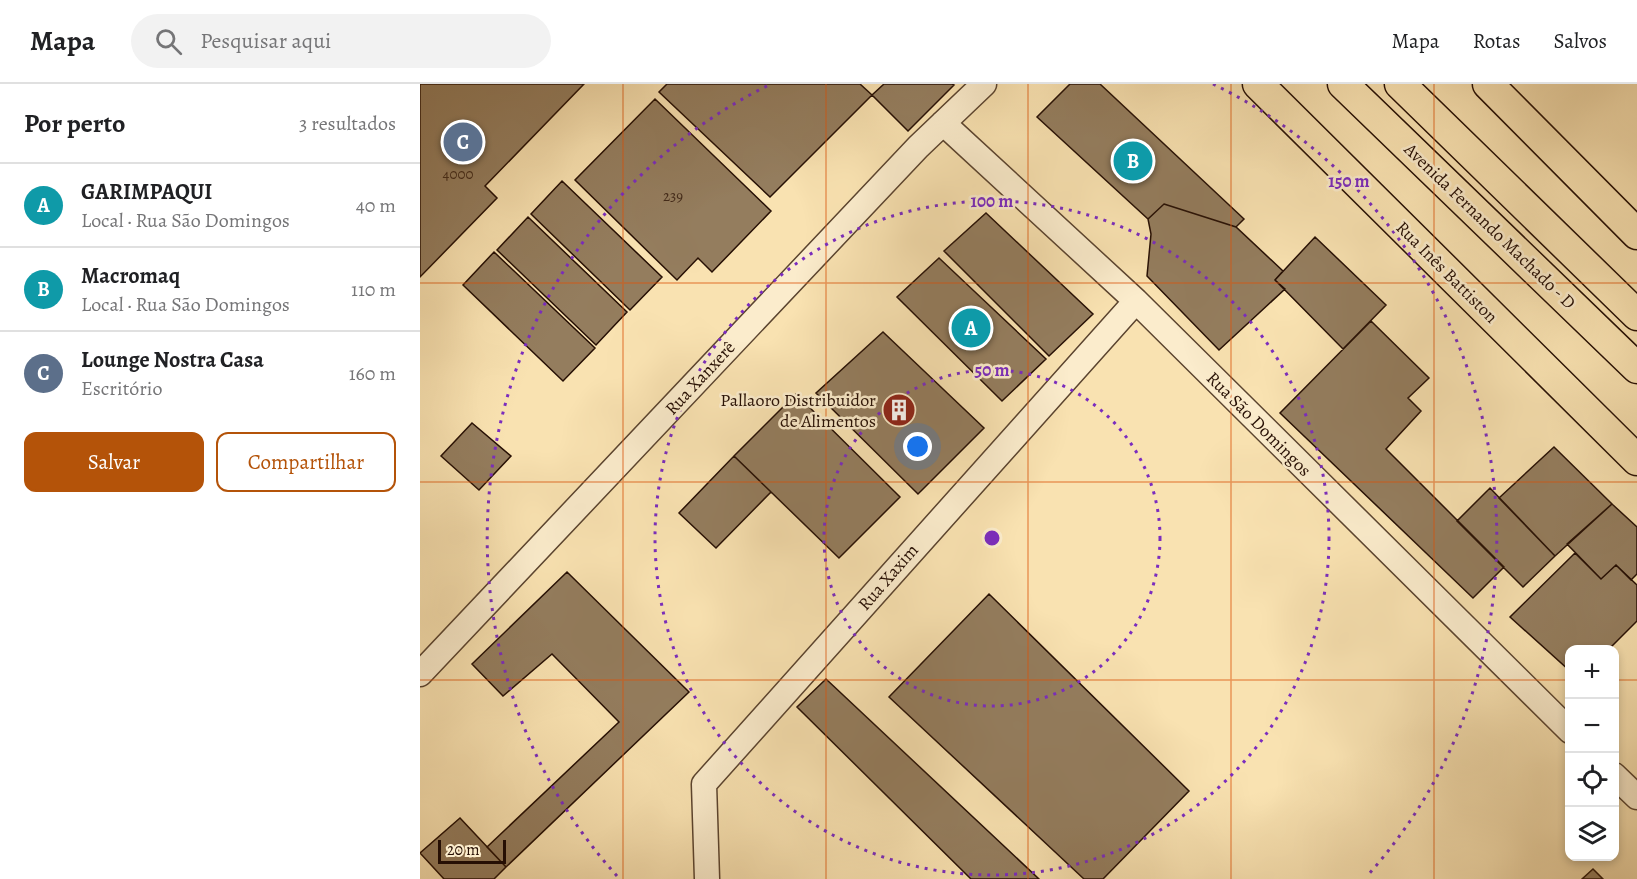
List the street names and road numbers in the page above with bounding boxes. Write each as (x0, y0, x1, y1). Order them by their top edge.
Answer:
street label: Avenida Fernando Machado - D (1398, 137, 1581, 314)
street label: Rua Inês Battiston (1391, 216, 1503, 328)
street label: Rua Xanxerê (659, 336, 741, 420)
street label: Rua São Domingos (1201, 366, 1317, 482)
street label: Rua Xaxim (852, 539, 924, 615)

